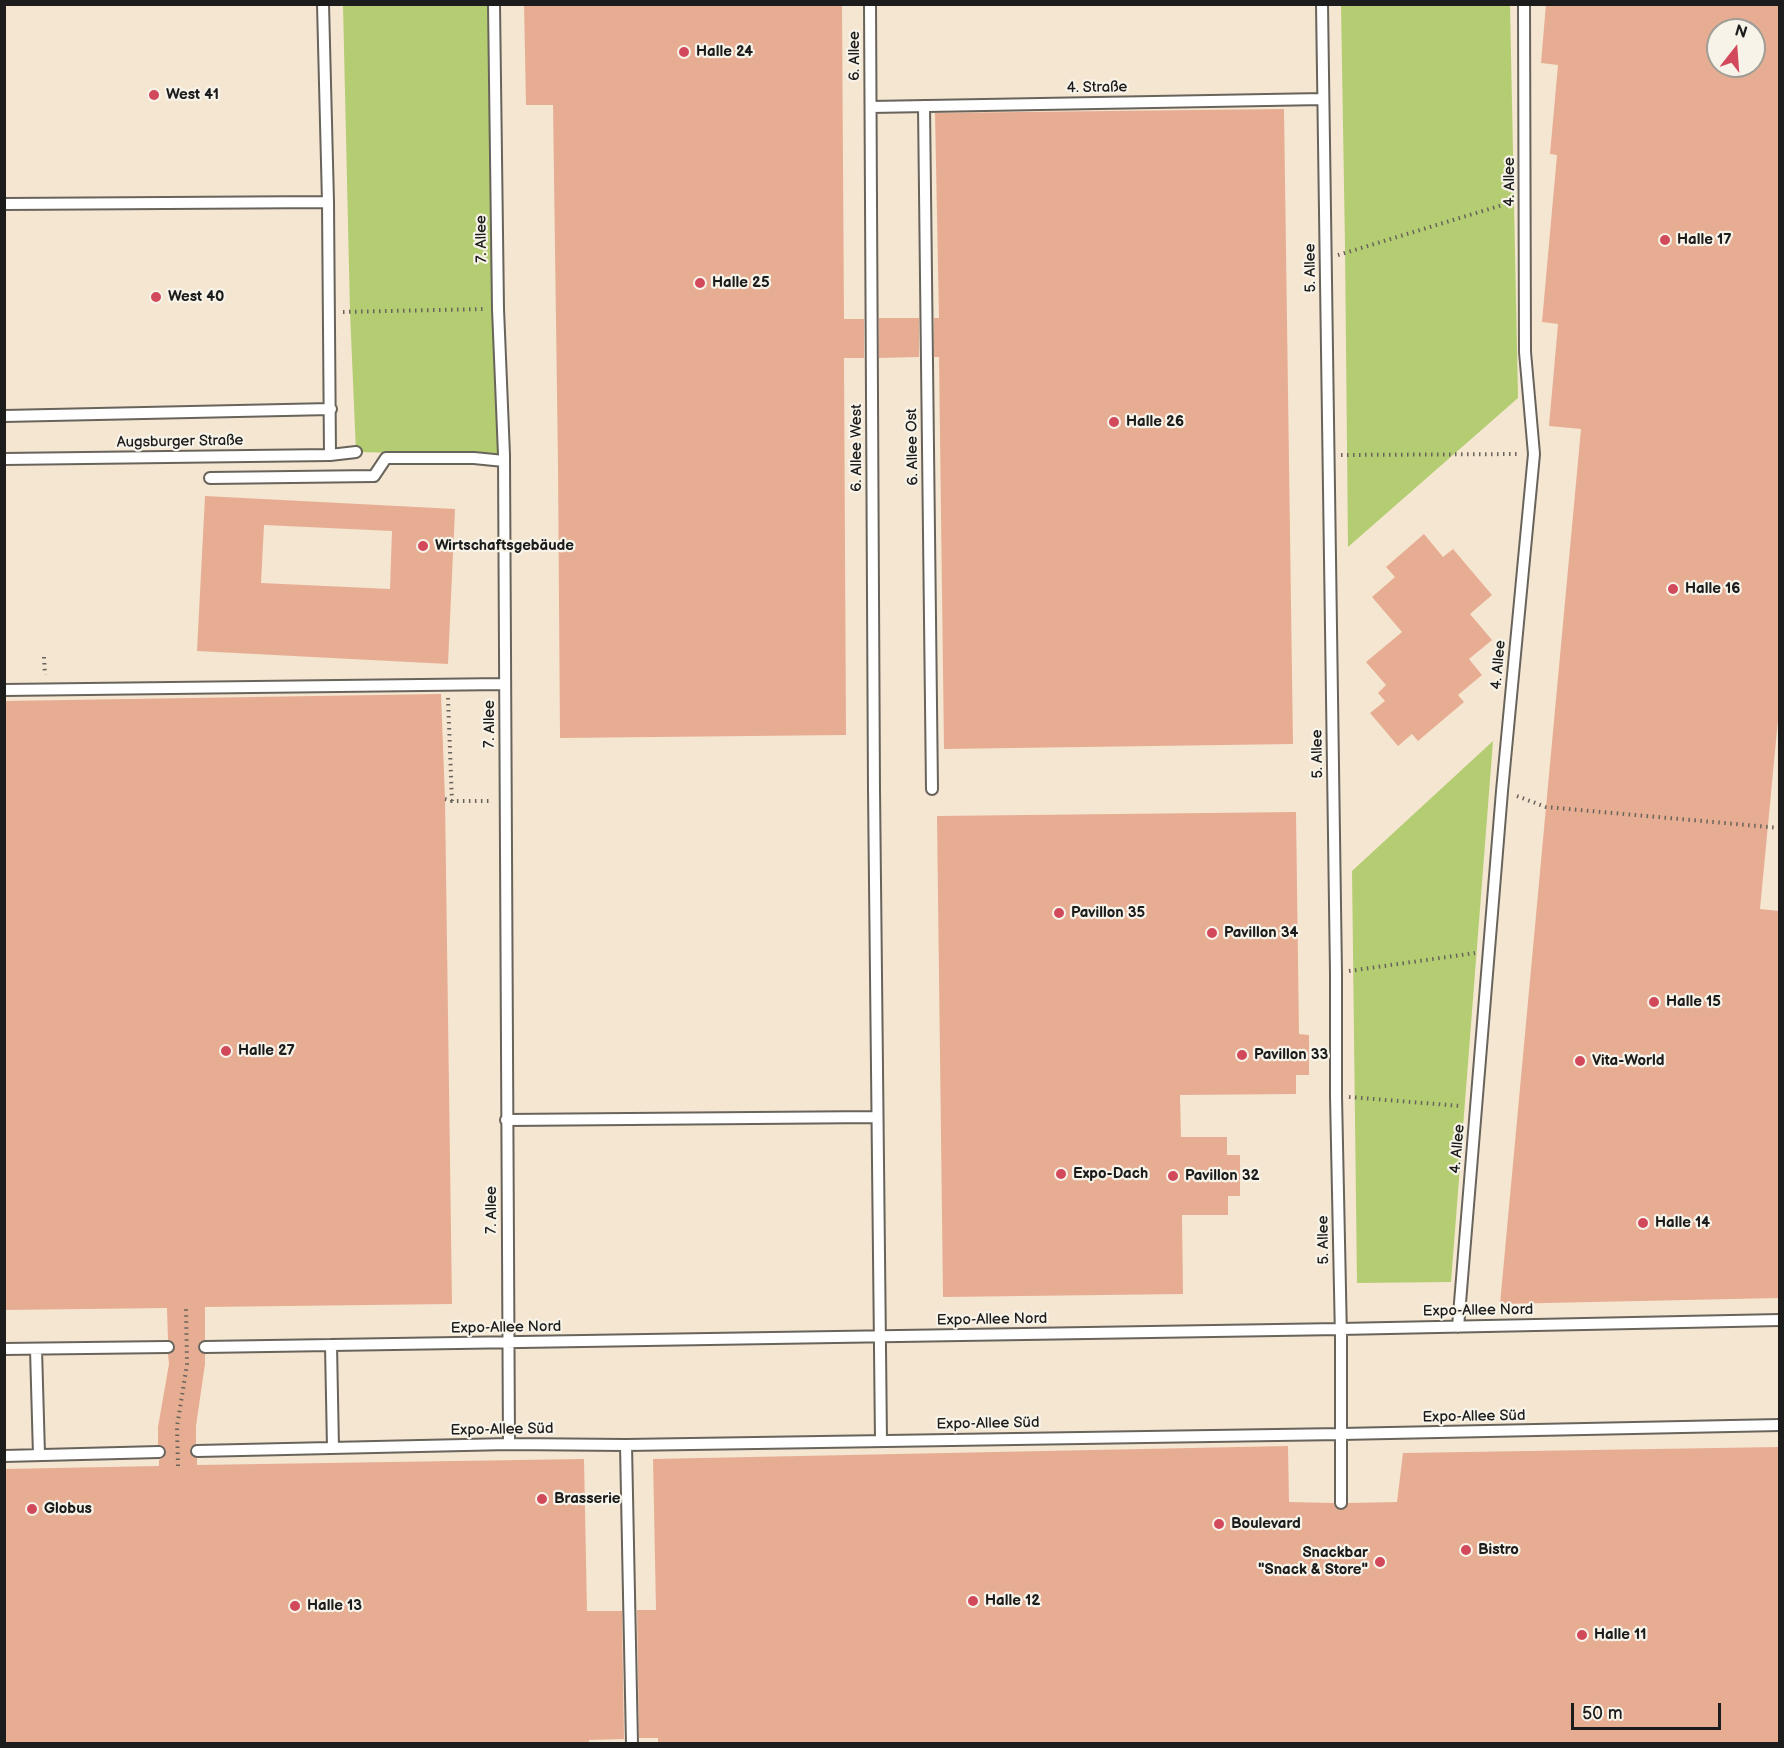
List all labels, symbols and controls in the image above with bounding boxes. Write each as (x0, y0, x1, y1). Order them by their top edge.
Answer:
north arrow (1706, 18, 1766, 78)
text: N (1732, 21, 1749, 43)
street label: 6. Allee (846, 31, 864, 81)
place label: Halle 24 (696, 43, 753, 61)
marker: Halle 24 (677, 45, 691, 59)
street label: 4. Straße (1067, 78, 1127, 98)
place label: West 41 (166, 86, 219, 104)
marker: West 41 (147, 88, 161, 102)
street label: 4. Allee (1501, 157, 1519, 207)
street label: 7. Allee (473, 215, 491, 263)
place label: Halle 17 (1677, 231, 1732, 249)
marker: Halle 17 (1658, 233, 1672, 247)
street label: 5. Allee (1302, 243, 1320, 293)
place label: Halle 25 (712, 274, 770, 292)
marker: Halle 25 (693, 276, 707, 290)
place label: West 40 (168, 288, 224, 306)
marker: West 40 (149, 290, 163, 304)
street label: 6. Allee West (848, 404, 866, 492)
street label: 6. Allee Ost (903, 408, 923, 486)
place label: Halle 26 (1126, 413, 1184, 431)
marker: Halle 26 (1107, 415, 1121, 429)
street label: Augsburger Straße (116, 432, 244, 452)
place label: Wirtschaftsgebäude (435, 537, 574, 555)
marker: Wirtschaftsgebäude (416, 539, 430, 553)
place label: Halle 16 (1685, 580, 1740, 598)
marker: Halle 16 (1666, 582, 1680, 596)
street label: 4. Allee (1488, 639, 1510, 691)
street label: 7. Allee (481, 700, 499, 748)
street label: 5. Allee (1309, 729, 1327, 779)
place label: Pavillon 35 (1071, 904, 1145, 922)
marker: Pavillon 35 (1052, 906, 1066, 920)
place label: Pavillon 34 (1224, 924, 1298, 942)
marker: Pavillon 34 (1205, 926, 1219, 940)
place label: Halle 15 (1666, 993, 1721, 1011)
marker: Halle 15 (1647, 995, 1661, 1009)
place label: Halle 27 (238, 1042, 295, 1060)
marker: Halle 27 (219, 1044, 233, 1058)
place label: Pavillon 33 (1254, 1046, 1328, 1064)
marker: Pavillon 33 (1235, 1048, 1249, 1062)
place label: Vita-World (1592, 1052, 1664, 1070)
marker: Vita-World (1573, 1054, 1587, 1068)
street label: 4. Allee (1447, 1123, 1469, 1175)
place label: Expo-Dach (1073, 1165, 1148, 1183)
marker: Expo-Dach (1054, 1167, 1068, 1181)
place label: Pavillon 32 (1185, 1167, 1259, 1185)
marker: Pavillon 32 (1166, 1169, 1180, 1183)
street label: 7. Allee (483, 1186, 501, 1234)
place label: Halle 14 (1655, 1214, 1710, 1232)
street label: 5. Allee (1315, 1215, 1333, 1265)
marker: Halle 14 (1636, 1216, 1650, 1230)
street label: Expo-Allee Nord (1423, 1301, 1533, 1321)
street label: Expo-Allee Nord (937, 1310, 1047, 1330)
street label: Expo-Allee Nord (451, 1318, 561, 1338)
street label: Expo-Allee Süd (1422, 1407, 1526, 1427)
street label: Expo-Allee Süd (936, 1414, 1040, 1434)
street label: Expo-Allee Süd (450, 1420, 554, 1440)
place label: Brasserie (554, 1490, 620, 1508)
marker: Brasserie (535, 1492, 549, 1506)
place label: Globus (44, 1500, 92, 1518)
marker: Globus (25, 1502, 39, 1516)
place label: Boulevard (1231, 1515, 1301, 1533)
marker: Boulevard (1212, 1517, 1226, 1531)
place label: Bistro (1478, 1541, 1519, 1559)
marker: Bistro (1459, 1543, 1473, 1557)
place label: Snackbar "Snack & Store" (1258, 1544, 1368, 1579)
marker: Snackbar "Snack & Store" (1373, 1555, 1387, 1569)
place label: Halle 12 (985, 1592, 1040, 1610)
marker: Halle 12 (966, 1594, 980, 1608)
place label: Halle 13 (307, 1597, 362, 1615)
marker: Halle 13 (288, 1599, 302, 1613)
place label: Halle 11 (1594, 1626, 1647, 1644)
marker: Halle 11 (1575, 1628, 1589, 1642)
scale bar (1574, 1691, 1724, 1729)
text: 50 m (1582, 1703, 1623, 1724)

